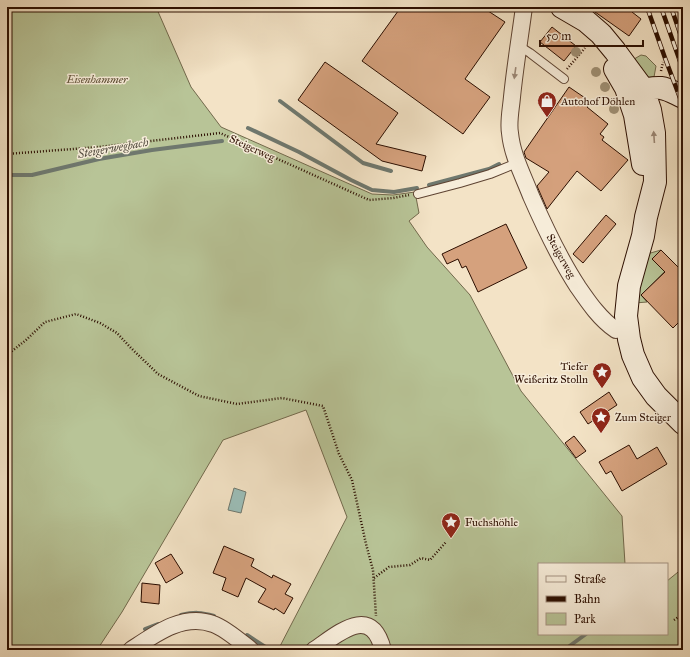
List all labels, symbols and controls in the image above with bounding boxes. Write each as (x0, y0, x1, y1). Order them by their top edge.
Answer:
scale bar (540, 22, 643, 48)
text: 50 m (546, 29, 571, 43)
one-way arrow (512, 67, 518, 79)
park label: Eisenhammer (65, 73, 129, 86)
shop icon: Autohof Döhlen (536, 90, 558, 118)
place label: Autohof Döhlen (560, 95, 635, 108)
one-way arrow (650, 131, 657, 143)
street label: Steigerweg (227, 132, 278, 165)
water label: Steigerwegbach (76, 135, 150, 161)
street label: Steigerweg (544, 232, 579, 281)
place label: Tiefer Weißeritz Stolln (514, 360, 589, 386)
place icon: Tiefer Weißeritz Stolln (591, 361, 613, 389)
place icon: Zum Steiger (590, 406, 612, 434)
place label: Zum Steiger (615, 411, 672, 424)
place icon: Fuchshöhle (440, 511, 462, 539)
place label: Fuchshöhle (465, 516, 518, 529)
legend (538, 563, 668, 635)
text: Straße (574, 572, 606, 586)
text: Bahn (574, 592, 601, 606)
text: Park (574, 612, 596, 626)

